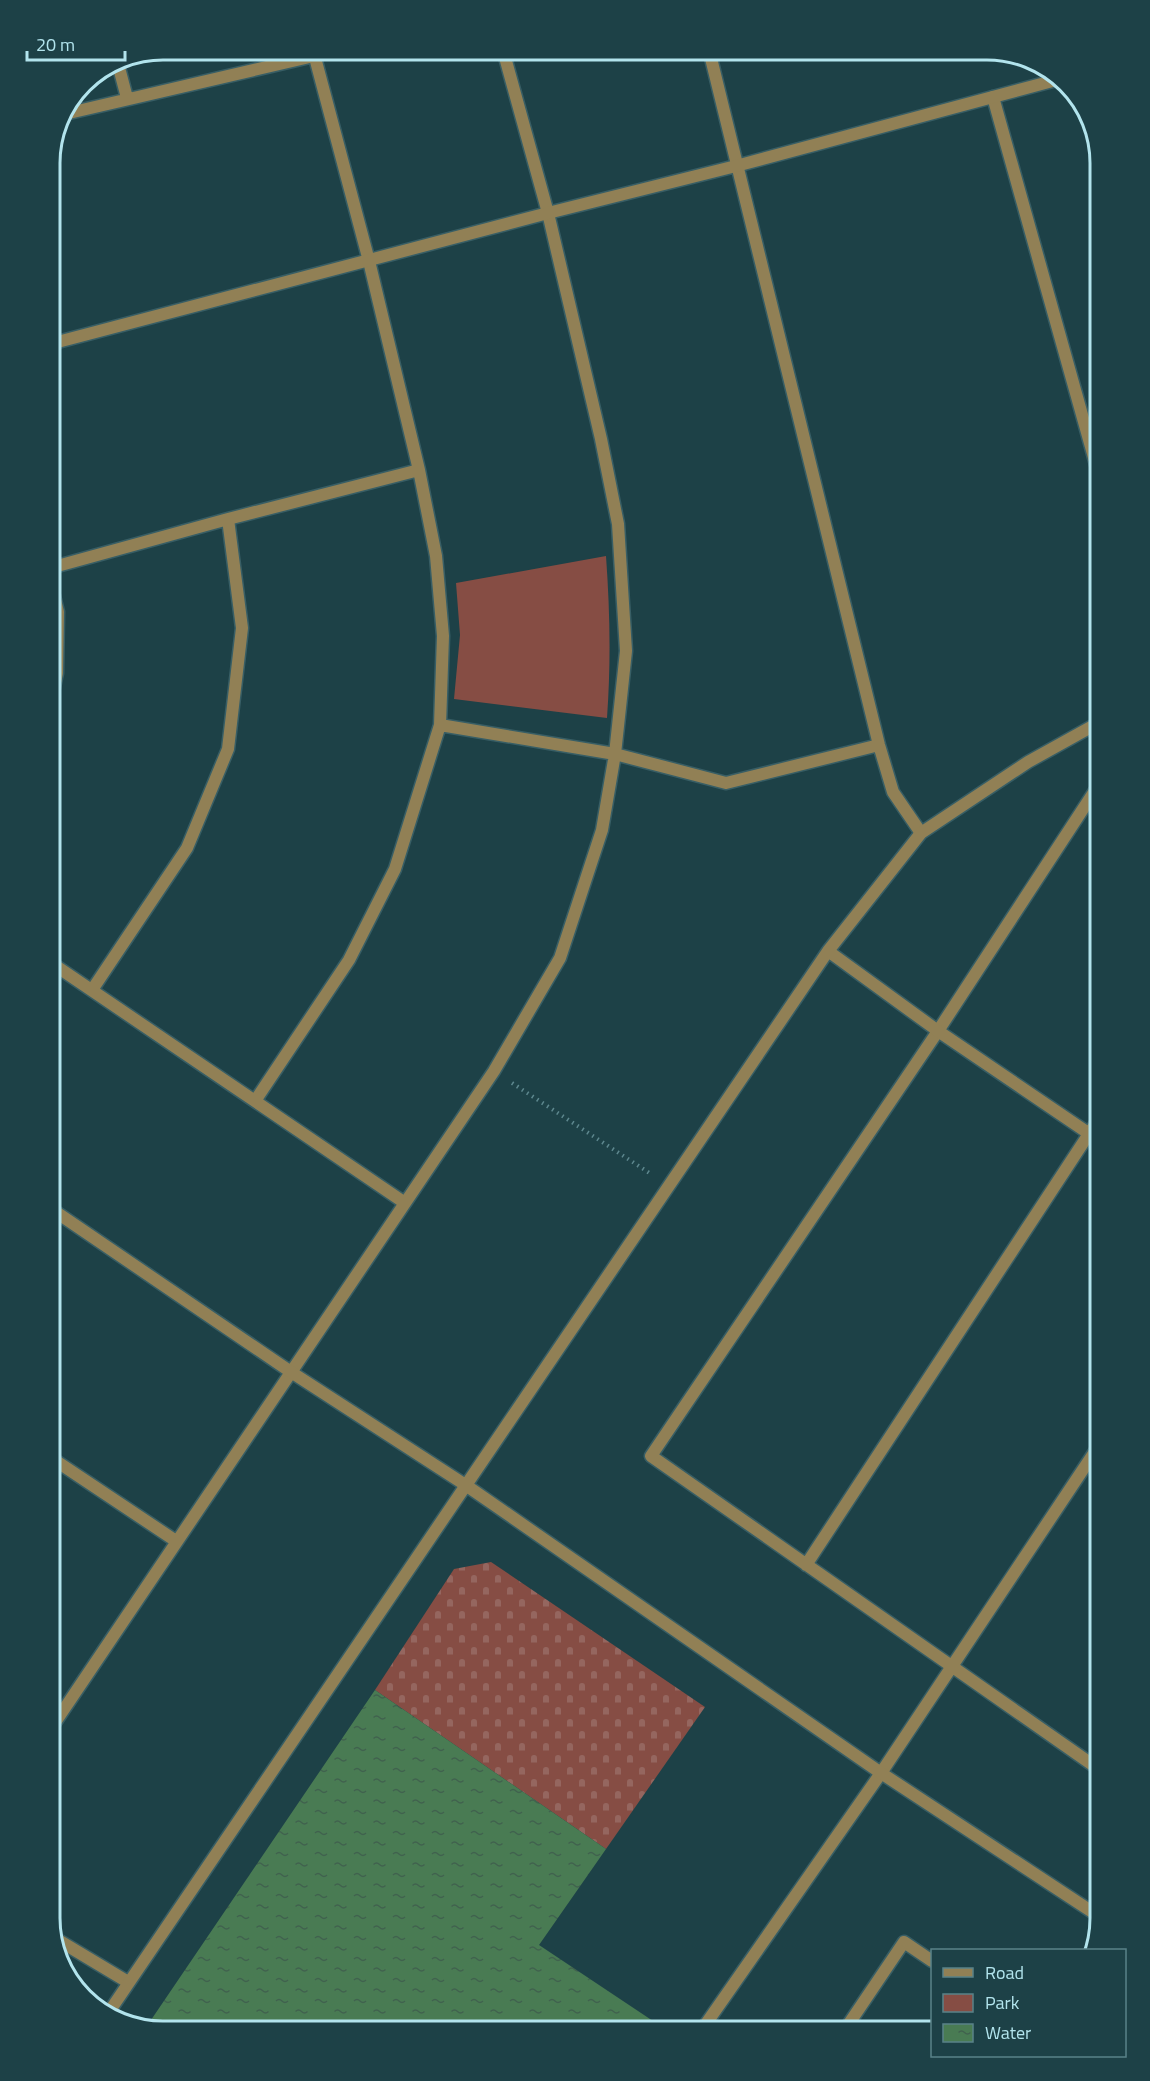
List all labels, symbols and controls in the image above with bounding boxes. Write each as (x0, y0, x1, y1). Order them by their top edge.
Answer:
scale bar (27, 24, 124, 62)
text: 20 m (36, 31, 75, 58)
legend (931, 1949, 1126, 2057)
text: Road (985, 1959, 1024, 1986)
text: Park (985, 1989, 1020, 2016)
text: Water (985, 2019, 1031, 2046)

